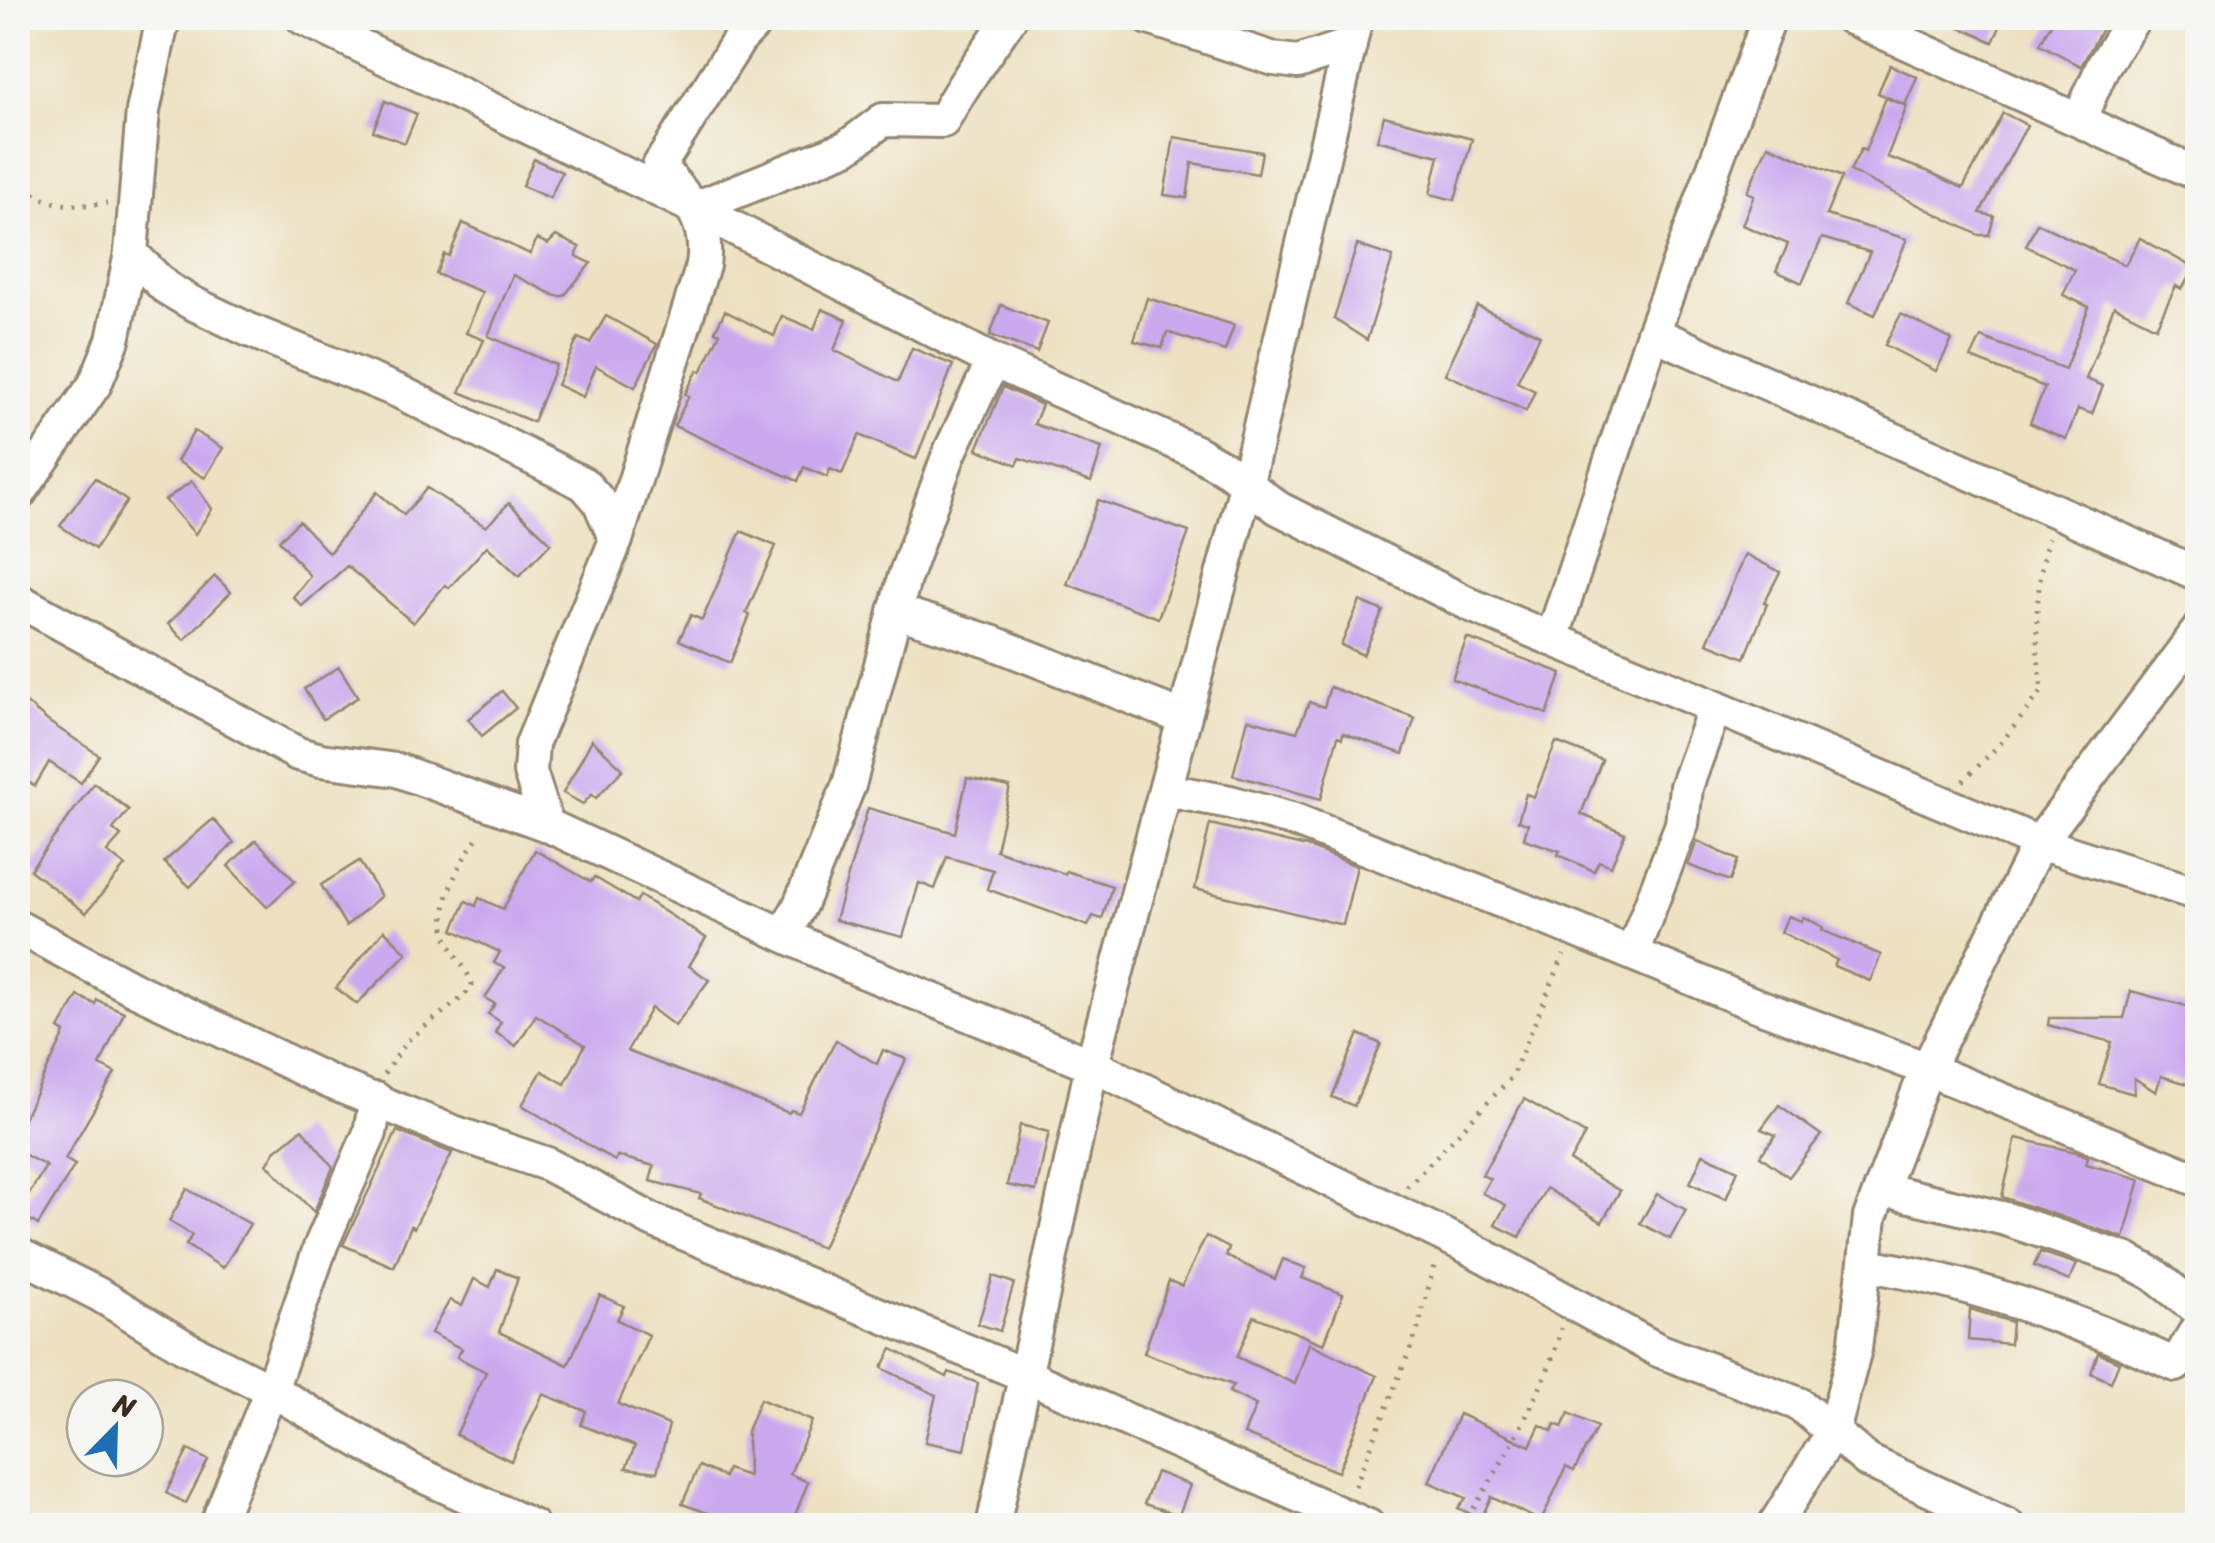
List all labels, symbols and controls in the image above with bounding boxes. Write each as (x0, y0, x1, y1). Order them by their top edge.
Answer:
north arrow (65, 1378, 165, 1478)
text: N (105, 1379, 144, 1432)

